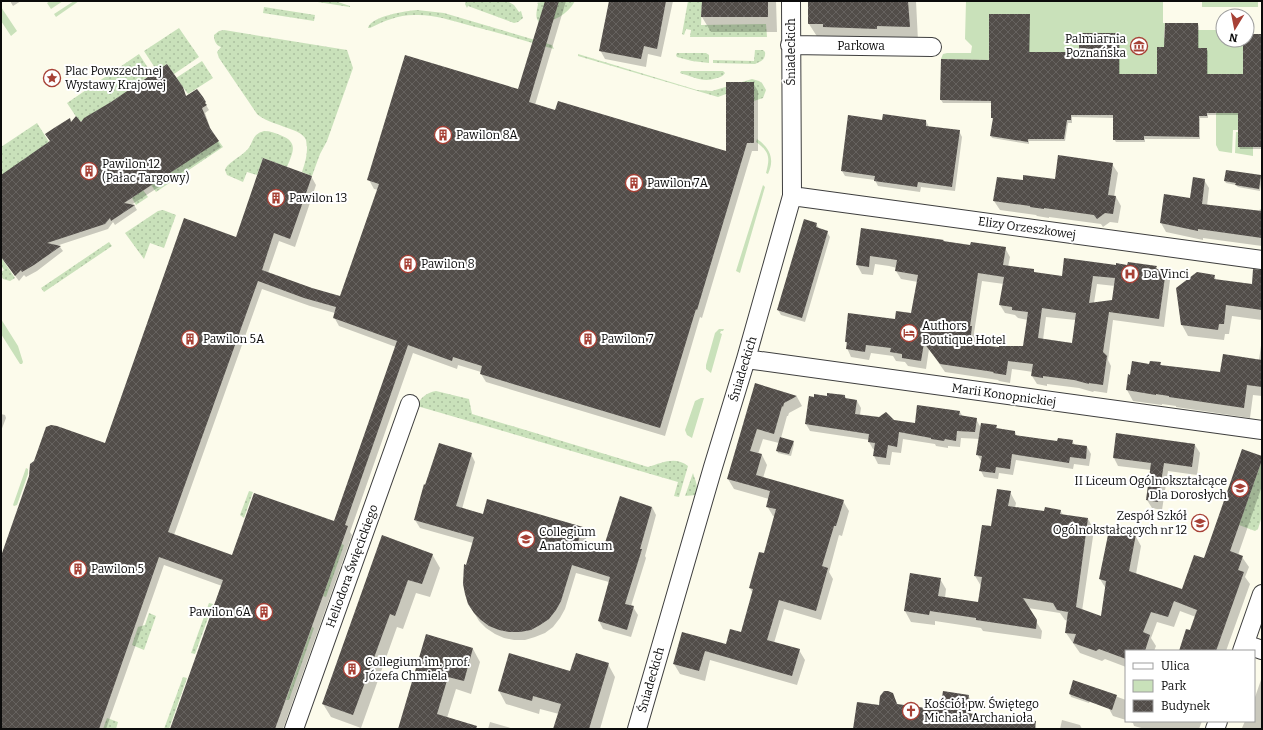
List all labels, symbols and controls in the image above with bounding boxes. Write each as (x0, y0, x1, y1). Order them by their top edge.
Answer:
north arrow (1215, 8, 1255, 48)
street label: Śniadeckich (783, 18, 798, 86)
text: N (1228, 30, 1239, 44)
place label: Palmiarnia Poznańska (1065, 32, 1126, 60)
museum icon: Palmiarnia Poznańska (1129, 36, 1149, 56)
street label: Parkowa (837, 39, 885, 53)
place label: Plac Powszechnej Wystawy Krajowej (65, 64, 166, 92)
place icon: Plac Powszechnej Wystawy Krajowej (42, 68, 62, 88)
building icon: Pawilon 8A (433, 125, 453, 145)
place label: Pawilon 8A (456, 128, 518, 142)
place label: Pawilon 12 (Pałac Targowy) (102, 157, 190, 185)
building icon: Pawilon 12 (Pałac Targowy) (79, 161, 99, 181)
building icon: Pawilon 7A (624, 173, 644, 193)
place label: Pawilon 7A (647, 176, 709, 190)
building icon: Pawilon 13 (266, 188, 286, 208)
place label: Pawilon 13 (289, 191, 347, 205)
street label: Elizy Orzeszkowej (977, 214, 1077, 242)
building icon: Pawilon 8 (398, 254, 418, 274)
place label: Pawilon 8 (421, 257, 475, 271)
hospital icon: Da Vinci (1120, 264, 1140, 284)
place label: Da Vinci (1143, 267, 1189, 281)
place label: Authors Boutique Hotel (922, 319, 1006, 347)
hotel icon: Authors Boutique Hotel (899, 323, 919, 343)
building icon: Pawilon 5A (180, 329, 200, 349)
building icon: Pawilon 7 (578, 329, 598, 349)
place label: Pawilon 5A (203, 332, 265, 346)
place label: Pawilon 7 (601, 332, 654, 346)
street label: Śniadeckich (725, 334, 760, 403)
street label: Marii Konopnickiej (951, 381, 1057, 409)
place label: II Liceum Ogólnokształcące Dla Dorosłych (1074, 474, 1228, 502)
school or university icon: II Liceum Ogólnokształcące Dla Dorosłych (1230, 478, 1250, 498)
street label: Heliodora Święcickiego (322, 502, 381, 629)
place label: Zespół Szkół Ogólnokstałcących nr 12 (1053, 509, 1187, 537)
school or university icon: Zespół Szkół Ogólnokstałcących nr 12 (1190, 513, 1210, 533)
place label: Collegium Anatomicum (539, 525, 613, 553)
school or university icon: Collegium Anatomicum (516, 529, 536, 549)
building icon: Pawilon 5 (68, 559, 88, 579)
place label: Pawilon 5 (91, 562, 144, 576)
building icon: Pawilon 6A (254, 602, 274, 622)
place label: Pawilon 6A (189, 605, 251, 619)
street label: Śniadeckich (634, 645, 667, 714)
legend (1125, 650, 1255, 722)
place label: Collegium im. prof. Józefa Chmiela (364, 655, 470, 683)
building icon: Collegium im. prof. Józefa Chmiela (342, 659, 362, 679)
text: Ulica (1161, 659, 1190, 673)
text: Park (1161, 679, 1187, 693)
place label: Kościół pw. Świętego Michała Archanioła (924, 696, 1039, 725)
text: Budynek (1161, 699, 1210, 713)
church icon: Kościół pw. Świętego Michała Archanioła (901, 701, 921, 721)

